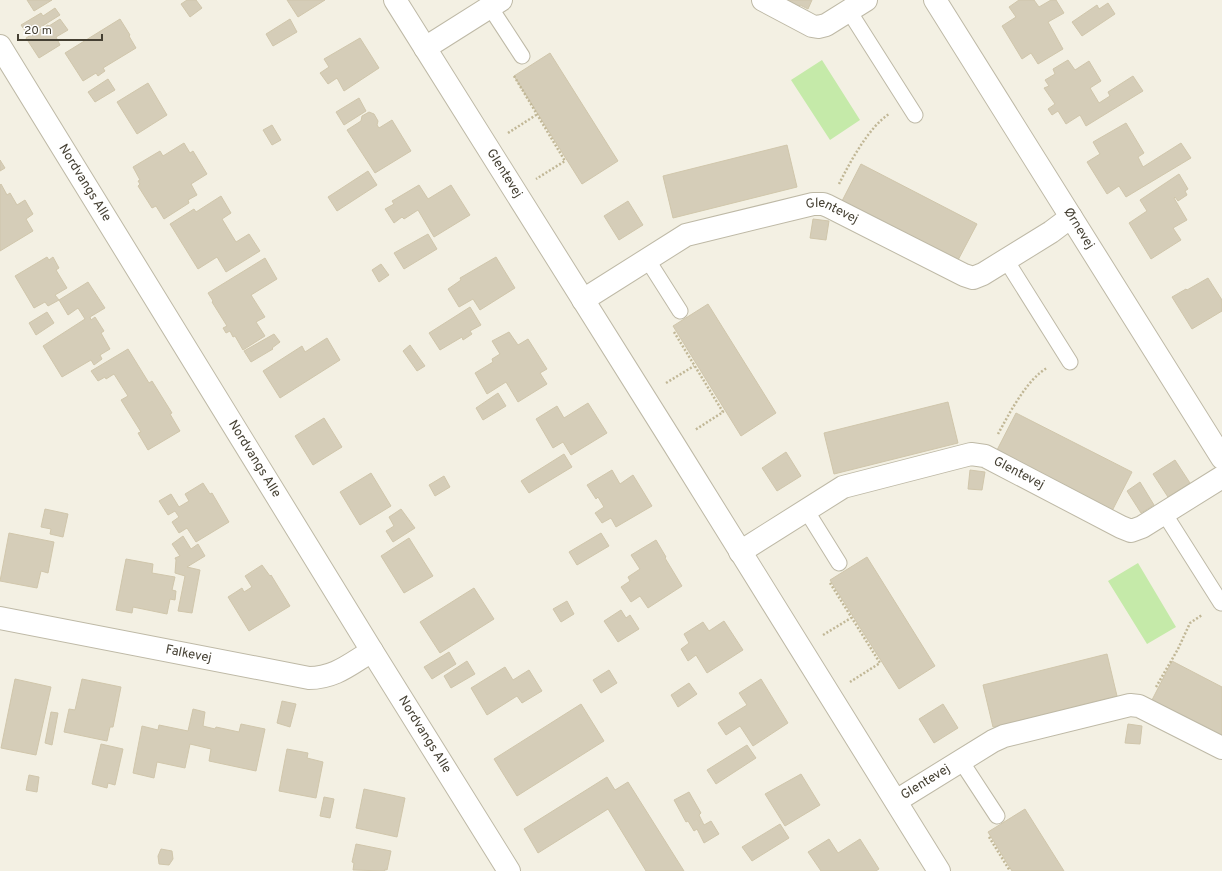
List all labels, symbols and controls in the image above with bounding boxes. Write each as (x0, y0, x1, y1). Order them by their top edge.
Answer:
scale bar (18, 16, 102, 42)
text: 20 m (24, 23, 52, 39)
street label: Nordvangs Alle (54, 141, 114, 225)
street label: Glentevej (483, 146, 525, 201)
street label: Glentevej (804, 196, 861, 228)
street label: Ørnevej (1059, 205, 1097, 252)
street label: Nordvangs Alle (224, 417, 284, 501)
street label: Glentevej (990, 454, 1047, 493)
street label: Falkevej (164, 642, 213, 667)
street label: Nordvangs Alle (394, 693, 454, 776)
street label: Glentevej (898, 761, 953, 804)

